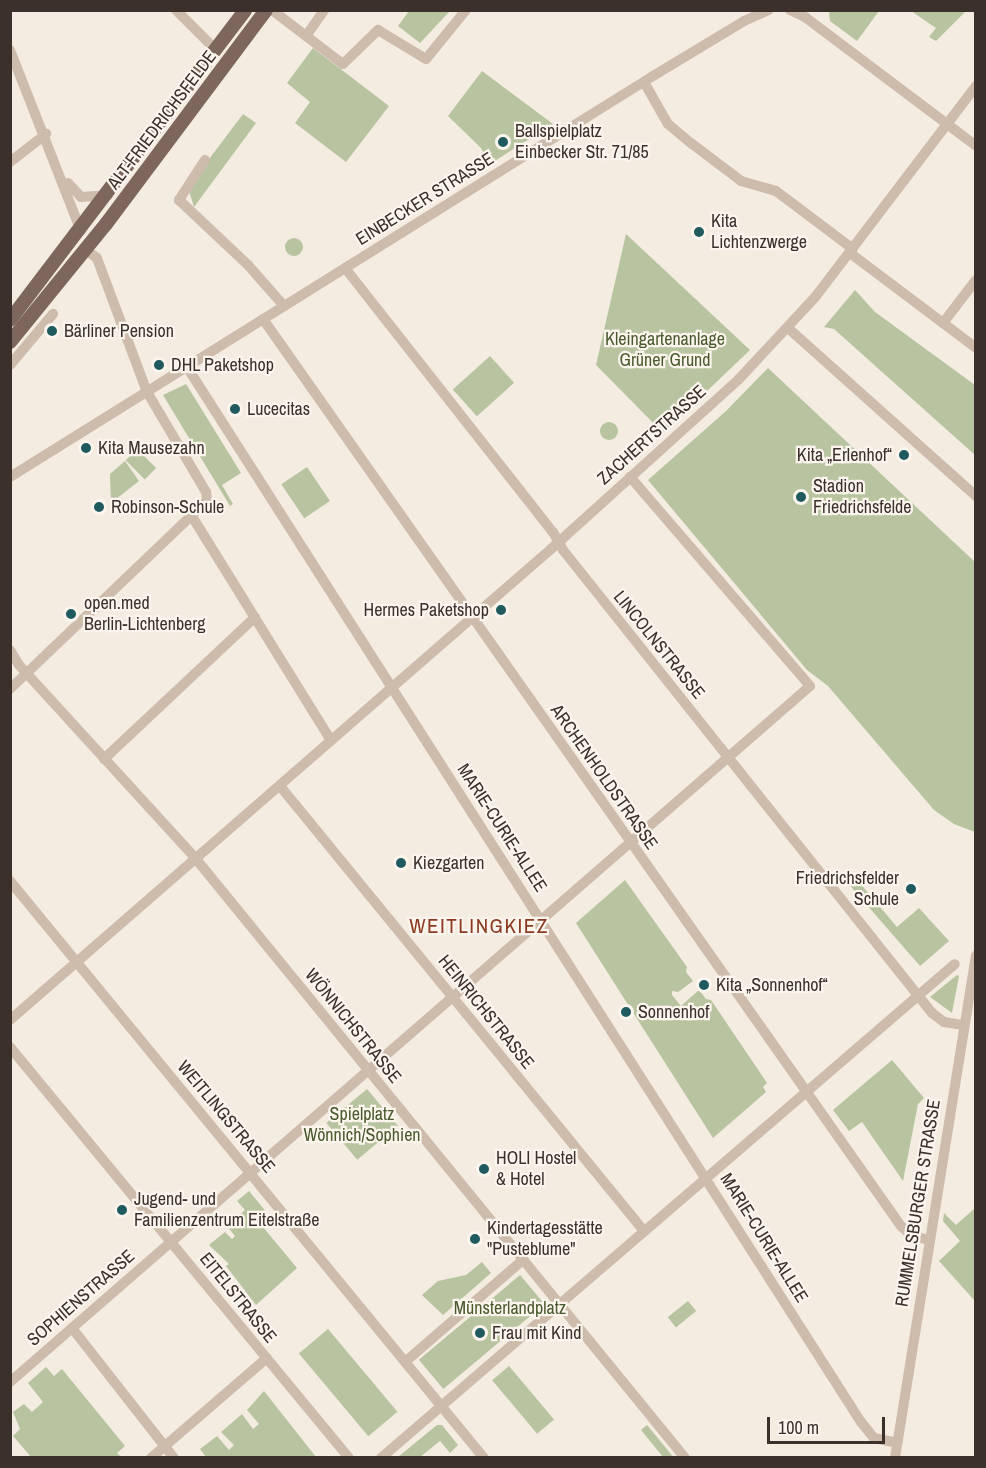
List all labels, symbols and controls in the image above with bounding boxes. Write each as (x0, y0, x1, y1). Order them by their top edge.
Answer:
street label: ALT-FRIEDRICHSFELDE (103, 46, 221, 194)
place label: Ballspielplatz Einbecker Str. 71/85 (515, 121, 649, 164)
marker: Ballspielplatz Einbecker Str. 71/85 (496, 135, 510, 149)
street label: EINBECKER STRASSE (352, 148, 498, 250)
place label: Kita Lichtenzwerge (711, 211, 807, 254)
marker: Kita Lichtenzwerge (692, 225, 706, 239)
place label: Bärliner Pension (64, 320, 174, 342)
marker: Bärliner Pension (45, 324, 59, 338)
park label: Kleingartenanlage Grüner Grund (605, 329, 725, 372)
place label: DHL Paketshop (171, 354, 274, 376)
marker: DHL Paketshop (152, 358, 166, 372)
street label: ZACHERTSTRASSE (593, 381, 711, 489)
place label: Lucecitas (247, 398, 310, 420)
marker: Lucecitas (228, 402, 242, 416)
place label: Kita Mausezahn (98, 437, 205, 459)
marker: Kita Mausezahn (79, 441, 93, 455)
place label: Kita „Erlenhof“ (797, 444, 892, 466)
marker: Kita „Erlenhof“ (897, 448, 911, 462)
place label: Stadion Friedrichsfelde (813, 476, 911, 518)
marker: Stadion Friedrichsfelde (794, 490, 808, 504)
place label: Robinson-Schule (111, 496, 224, 518)
marker: Robinson-Schule (92, 500, 106, 514)
street label: LINCOLNSTRASSE (609, 587, 709, 703)
place label: open.med Berlin-Lichtenberg (84, 593, 205, 636)
place label: Hermes Paketshop (363, 599, 489, 621)
marker: Hermes Paketshop (494, 603, 508, 617)
marker: open.med Berlin-Lichtenberg (62, 605, 80, 623)
street label: ARCHENHOLDSTRASSE (546, 700, 662, 854)
street label: MARIE-CURIE-ALLEE (453, 760, 551, 896)
place label: Kiezgarten (413, 852, 484, 874)
marker: Kiezgarten (394, 856, 408, 870)
place label: Friedrichsfelder Schule (796, 868, 899, 910)
marker: Friedrichsfelder Schule (904, 882, 918, 896)
district label: WEITLINGKIEZ (409, 913, 549, 939)
street label: HEINRICHSTRASSE (433, 951, 539, 1073)
street label: WÖNNICHSTRASSE (300, 964, 406, 1088)
place label: Kita „Sonnenhof“ (716, 974, 828, 996)
marker: Kita „Sonnenhof“ (697, 978, 711, 992)
place label: Sonnenhof (638, 1001, 709, 1023)
marker: Sonnenhof (619, 1005, 633, 1019)
street label: WEITLINGSTRASSE (173, 1056, 279, 1178)
street label: RUMMELSBURGER STRASSE (891, 1098, 945, 1308)
park label: Spielplatz Wönnich/Sophien (303, 1104, 421, 1146)
place label: HOLI Hostel & Hotel (496, 1148, 576, 1190)
marker: HOLI Hostel & Hotel (477, 1162, 491, 1176)
street label: MARIE-CURIE-ALLEE (716, 1169, 812, 1307)
place label: Jugend- und Familienzentrum Eitelstraße (134, 1189, 319, 1232)
marker: Jugend- und Familienzentrum Eitelstraße (115, 1203, 129, 1217)
place label: Kindertagesstätte "Pusteblume" (487, 1218, 603, 1260)
marker: Kindertagesstätte "Pusteblume" (468, 1232, 482, 1246)
street label: SOPHIENSTRASSE (23, 1245, 139, 1351)
street label: EITELSTRASSE (195, 1248, 281, 1348)
park label: Münsterlandplatz (454, 1297, 566, 1319)
place label: Frau mit Kind (492, 1322, 581, 1344)
marker: Frau mit Kind (473, 1326, 487, 1340)
scale bar (770, 1405, 888, 1443)
text: 100 m (778, 1415, 819, 1440)

